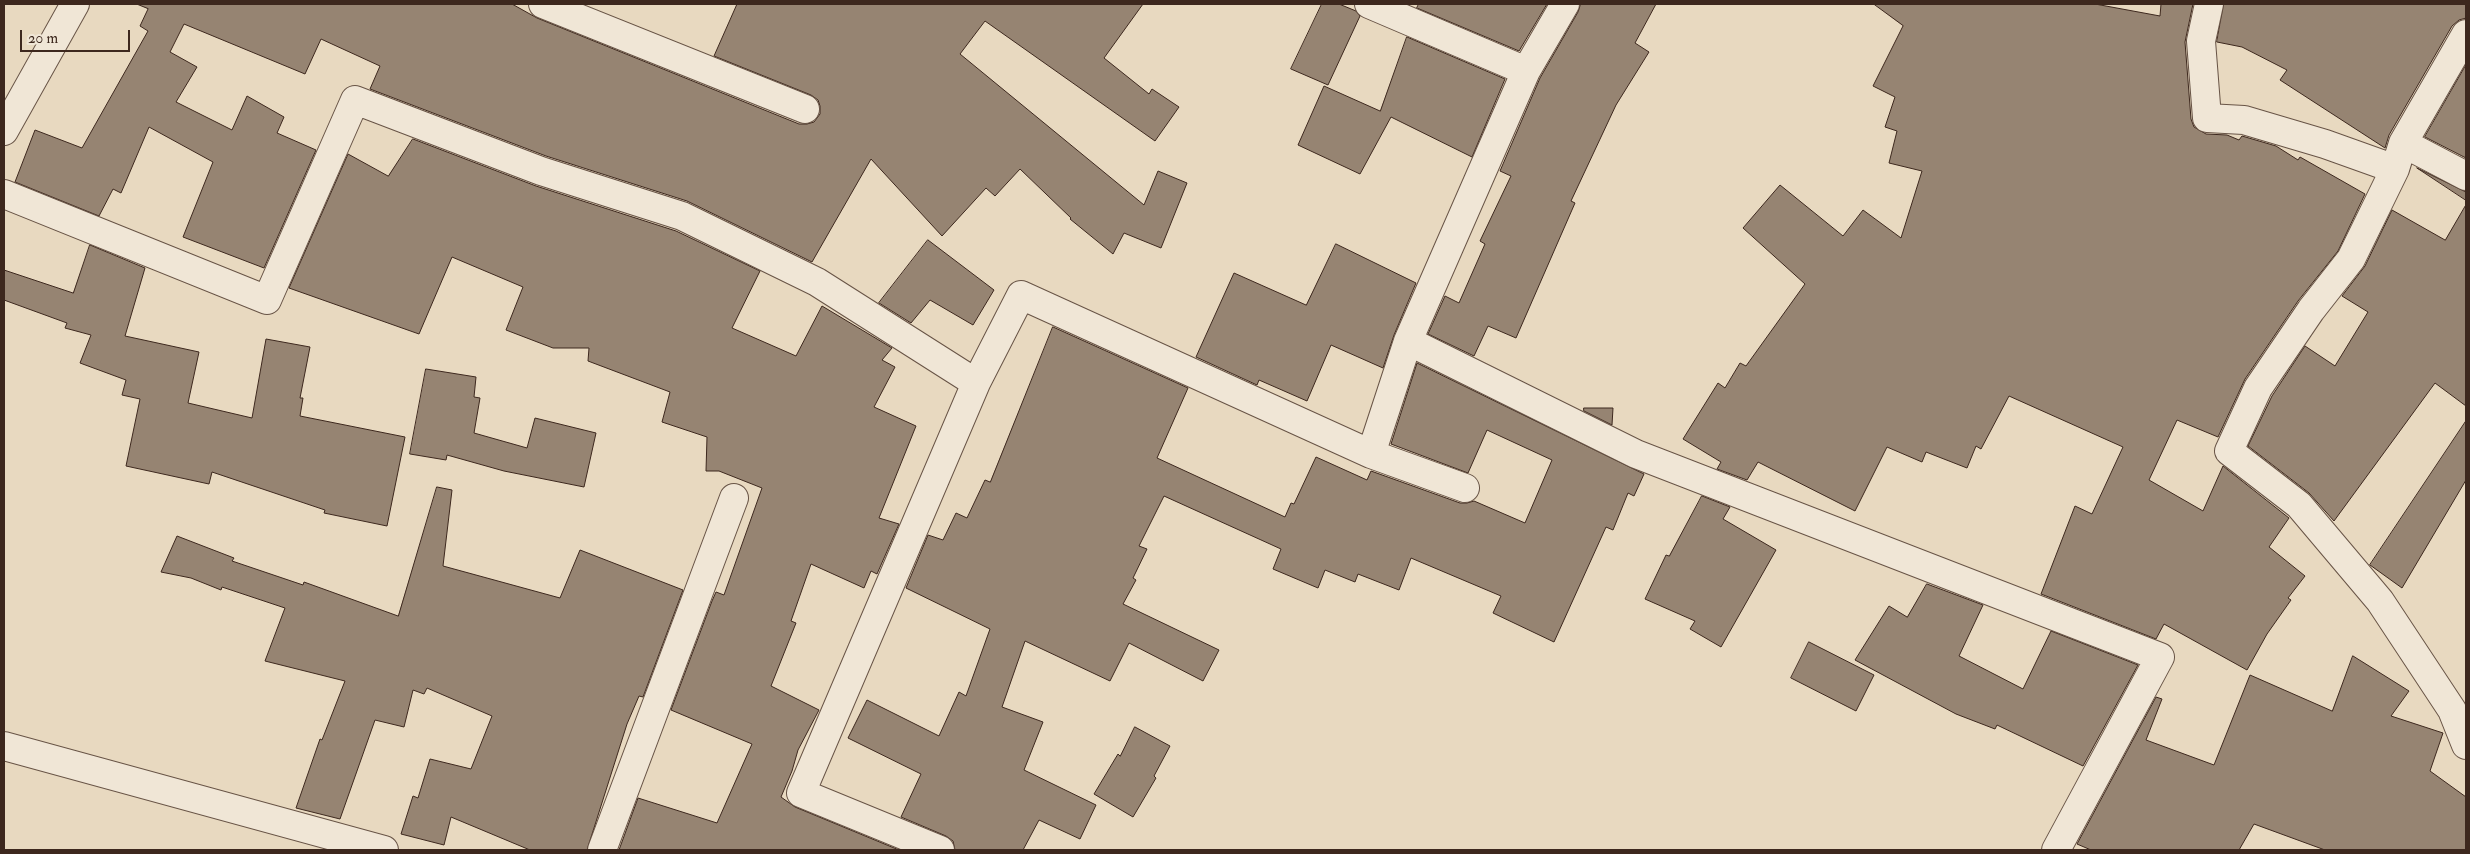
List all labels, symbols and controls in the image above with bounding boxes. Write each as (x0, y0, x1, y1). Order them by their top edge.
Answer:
scale bar (22, 20, 132, 52)
text: 20 m (28, 29, 58, 48)

